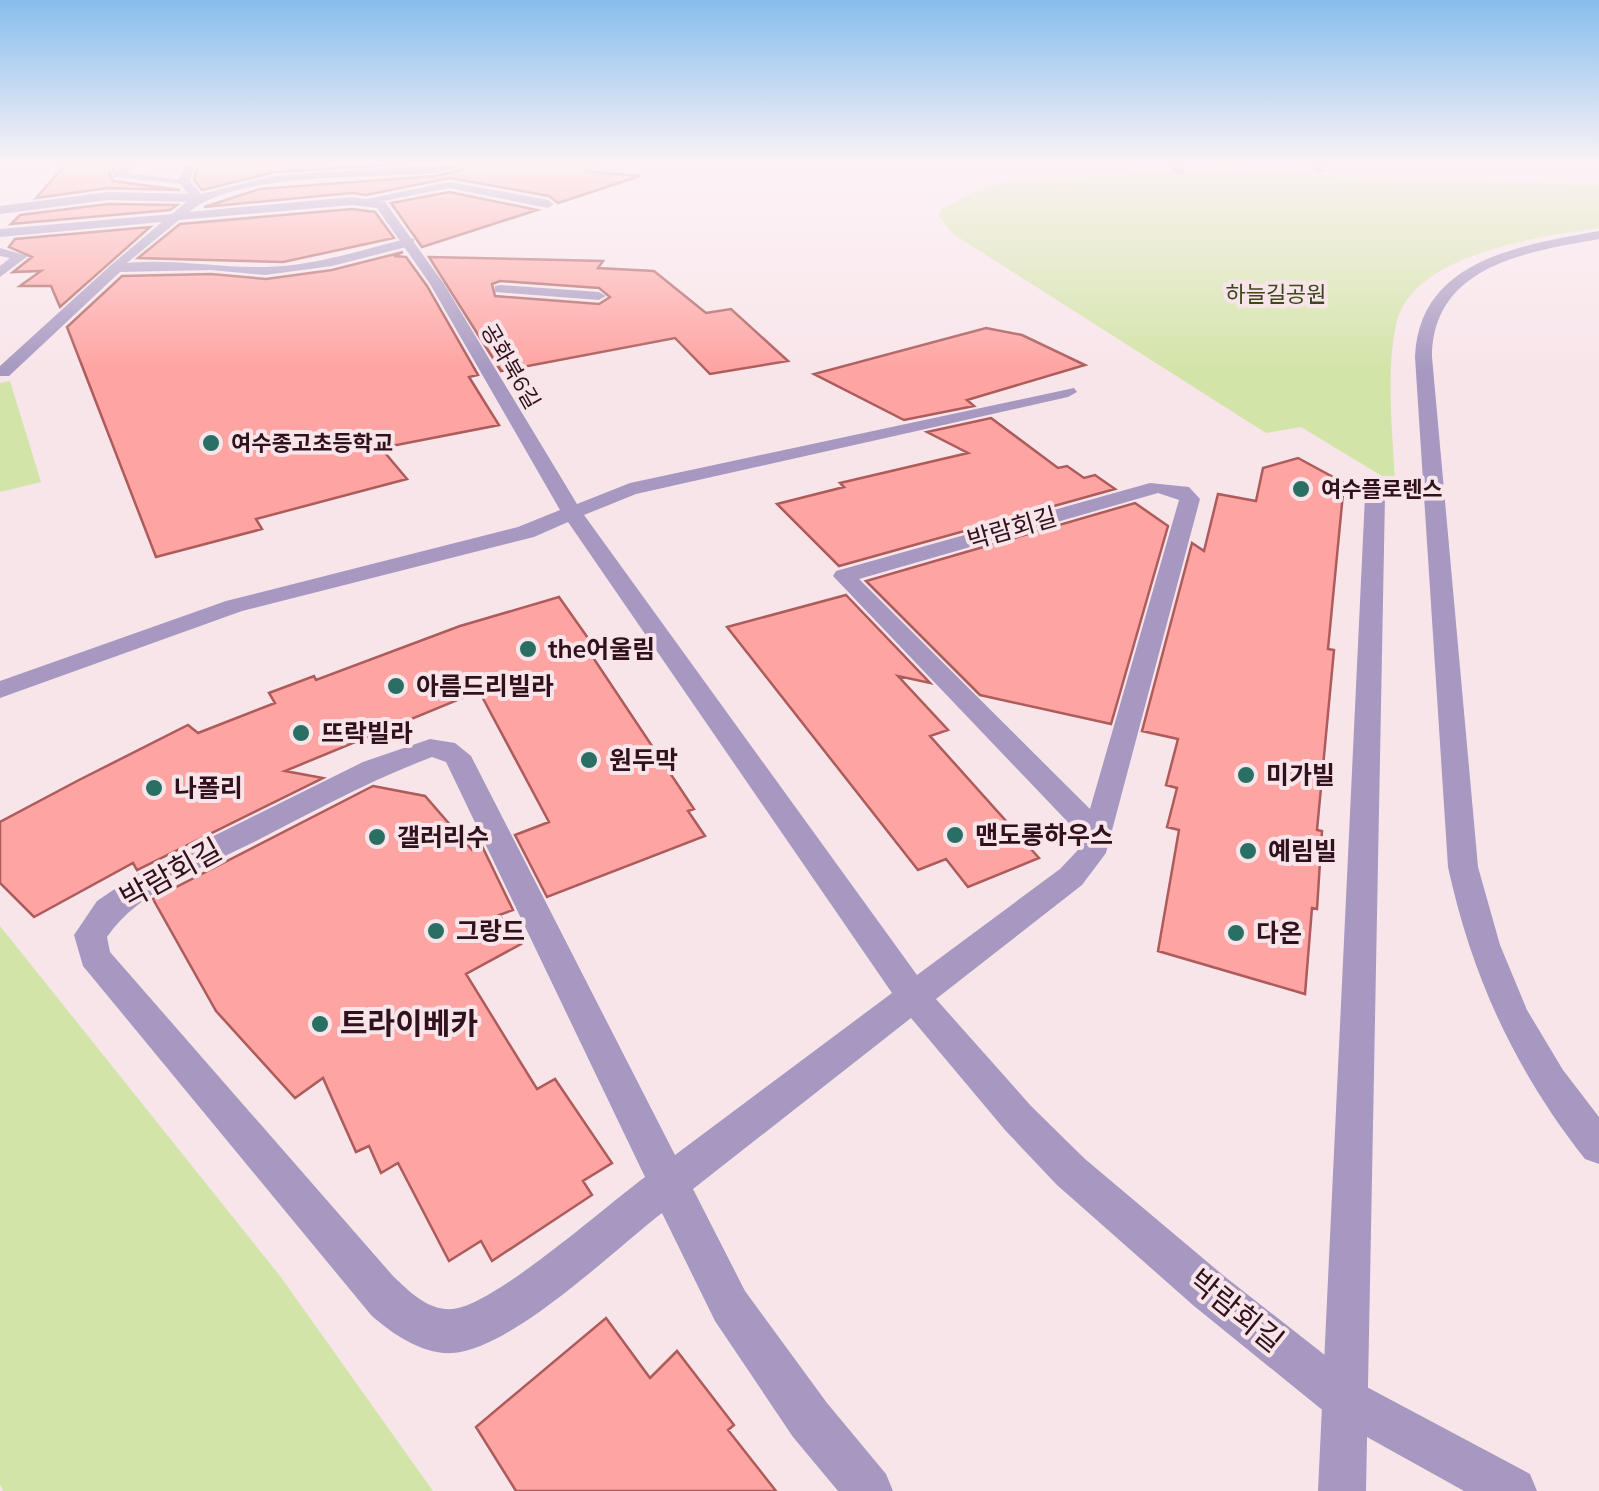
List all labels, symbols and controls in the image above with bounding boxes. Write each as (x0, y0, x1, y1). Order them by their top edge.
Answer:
park label: 하늘길공원 (1225, 280, 1327, 308)
street label: 공화북6길 (475, 318, 547, 414)
place label: 여수종고초등학교 (231, 429, 393, 457)
marker: 여수종고초등학교 (200, 432, 222, 454)
place label: 여수플로렌스 (1321, 475, 1442, 503)
marker: 여수플로렌스 (1290, 478, 1312, 500)
street label: 박람회길 (963, 500, 1060, 555)
place label: the어울림 (548, 633, 655, 664)
marker: the어울림 (517, 638, 539, 660)
place label: 아름드리빌라 (416, 670, 554, 701)
marker: 아름드리빌라 (385, 675, 407, 697)
place label: 뜨락빌라 (321, 717, 413, 748)
marker: 뜨락빌라 (290, 722, 312, 744)
place label: 원두막 (609, 744, 678, 775)
marker: 원두막 (578, 749, 600, 771)
place label: 미가빌 (1266, 759, 1335, 790)
marker: 미가빌 (1235, 764, 1257, 786)
place label: 나폴리 (174, 772, 243, 803)
marker: 나폴리 (143, 777, 165, 799)
place label: 맨도롱하우스 (975, 819, 1113, 850)
place label: 갤러리수 (397, 821, 489, 852)
marker: 맨도롱하우스 (944, 824, 966, 846)
marker: 갤러리수 (366, 826, 388, 848)
street label: 박람회길 (113, 830, 228, 917)
place label: 예림빌 (1268, 835, 1337, 866)
marker: 예림빌 (1237, 840, 1259, 862)
place label: 그랑드 (456, 915, 525, 946)
place label: 다온 (1256, 917, 1302, 948)
marker: 그랑드 (425, 920, 447, 942)
marker: 다온 (1225, 922, 1247, 944)
place label: 트라이베카 (340, 1004, 478, 1042)
marker: 트라이베카 (309, 1013, 331, 1035)
street label: 박람회길 (1182, 1261, 1291, 1360)

